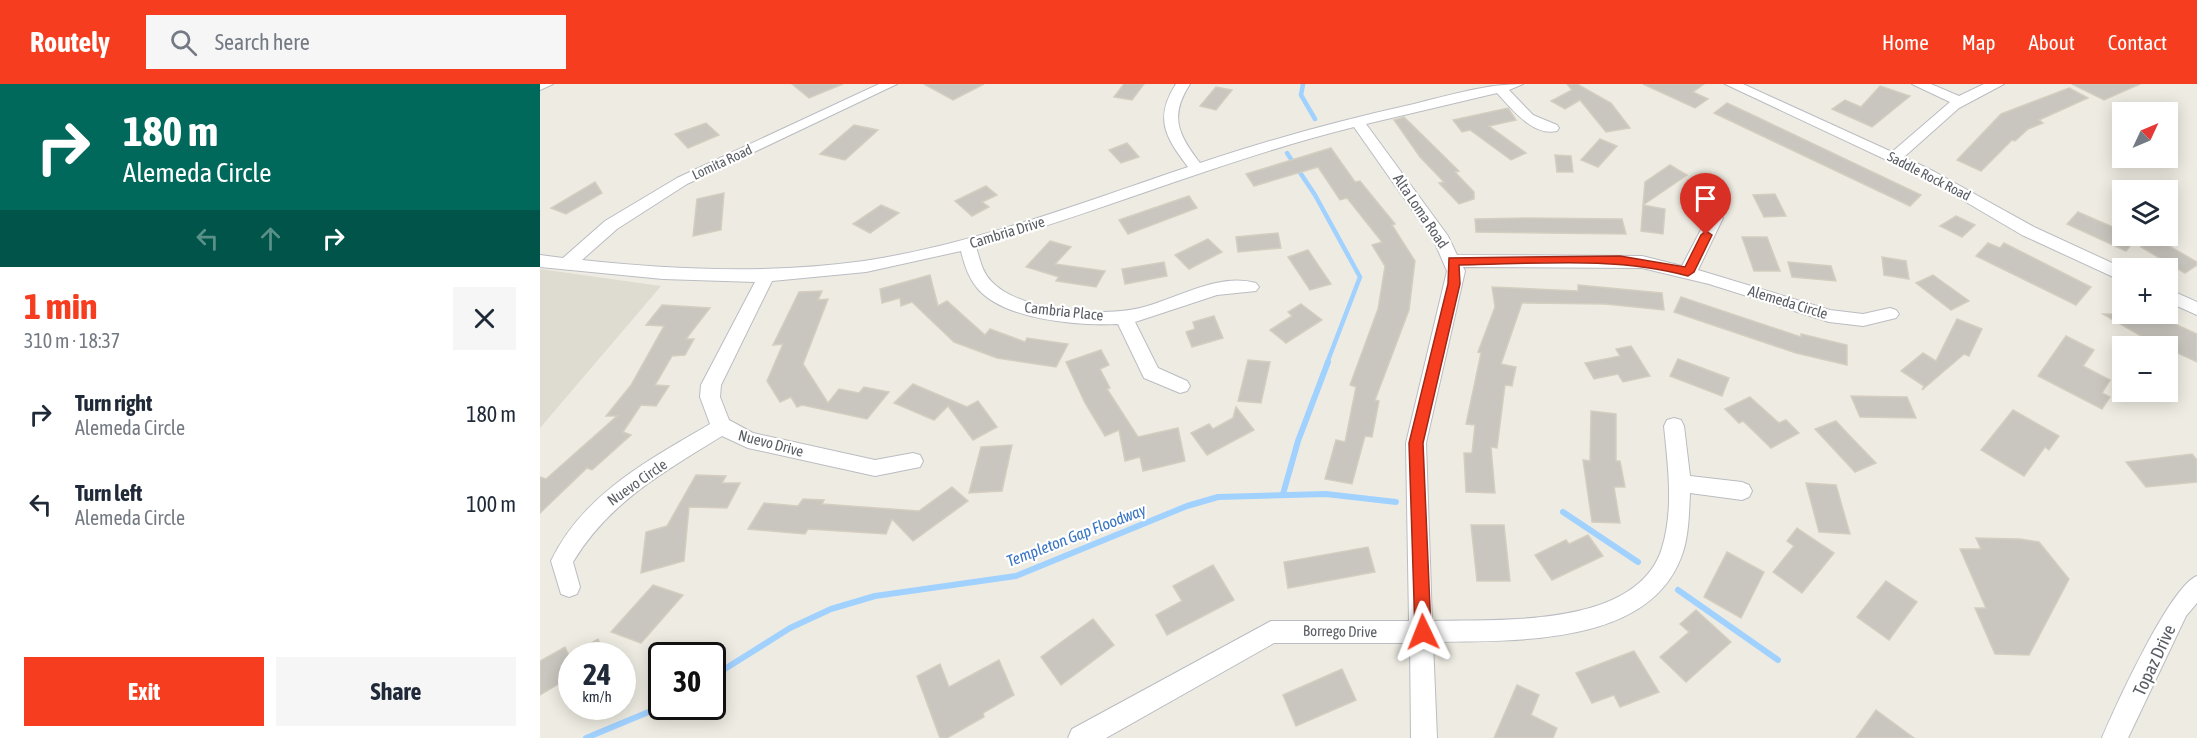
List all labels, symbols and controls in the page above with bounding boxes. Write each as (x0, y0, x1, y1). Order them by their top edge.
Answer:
search box (146, 15, 566, 69)
text: Routely (30, 26, 110, 58)
icon: search (167, 26, 200, 59)
text: Search here (215, 29, 310, 55)
text: Home (1882, 30, 1929, 54)
text: Map (1962, 30, 1996, 54)
text: About (2029, 30, 2075, 54)
text: Contact (2108, 30, 2167, 54)
north arrow (2112, 102, 2178, 168)
map controls (2112, 102, 2178, 402)
text: 180 m (123, 107, 218, 155)
icon: right (24, 108, 102, 186)
street label: Lomita Road (689, 141, 755, 183)
street label: Saddle Rock Road (1885, 148, 1973, 204)
text: Alemeda Circle (123, 157, 271, 188)
street label: Alta Loma Road (1390, 171, 1452, 251)
pin (1680, 173, 1731, 235)
button: layers (2112, 180, 2178, 246)
icon: arrive (1689, 182, 1722, 215)
street label: Cambria Drive (967, 212, 1047, 251)
icon: left (191, 222, 224, 255)
icon: ahead (254, 222, 287, 255)
icon: right (317, 222, 350, 255)
button: + (2112, 258, 2178, 324)
street label: Alemeda Circle (1746, 282, 1830, 322)
text: 1 min (24, 285, 98, 327)
button: close (453, 287, 516, 350)
street label: Cambria Place (1024, 298, 1104, 324)
text: 310 m · 18:37 (24, 329, 120, 352)
button: − (2112, 336, 2178, 402)
text: Turn right (75, 390, 152, 416)
icon: right (24, 398, 57, 431)
text: 180 m (466, 401, 516, 427)
text: Alemeda Circle (75, 416, 185, 439)
street label: Nuevo Drive (736, 426, 806, 460)
street label: Nuevo Circle (604, 455, 670, 509)
text: Turn left (75, 480, 142, 506)
icon: left (24, 488, 57, 521)
text: 100 m (466, 491, 516, 517)
water label: Templeton Gap Floodway (1004, 500, 1149, 571)
text: Alemeda Circle (75, 506, 185, 529)
position arrow (1391, 600, 1455, 664)
street label: Topaz Drive (2128, 621, 2180, 699)
street label: Borrego Drive (1303, 622, 1377, 640)
speed limit sign: 30 (648, 642, 726, 720)
button: Exit (24, 657, 264, 726)
button: Share (276, 657, 516, 726)
text: 24 (583, 657, 611, 691)
text: km/h (582, 688, 612, 705)

